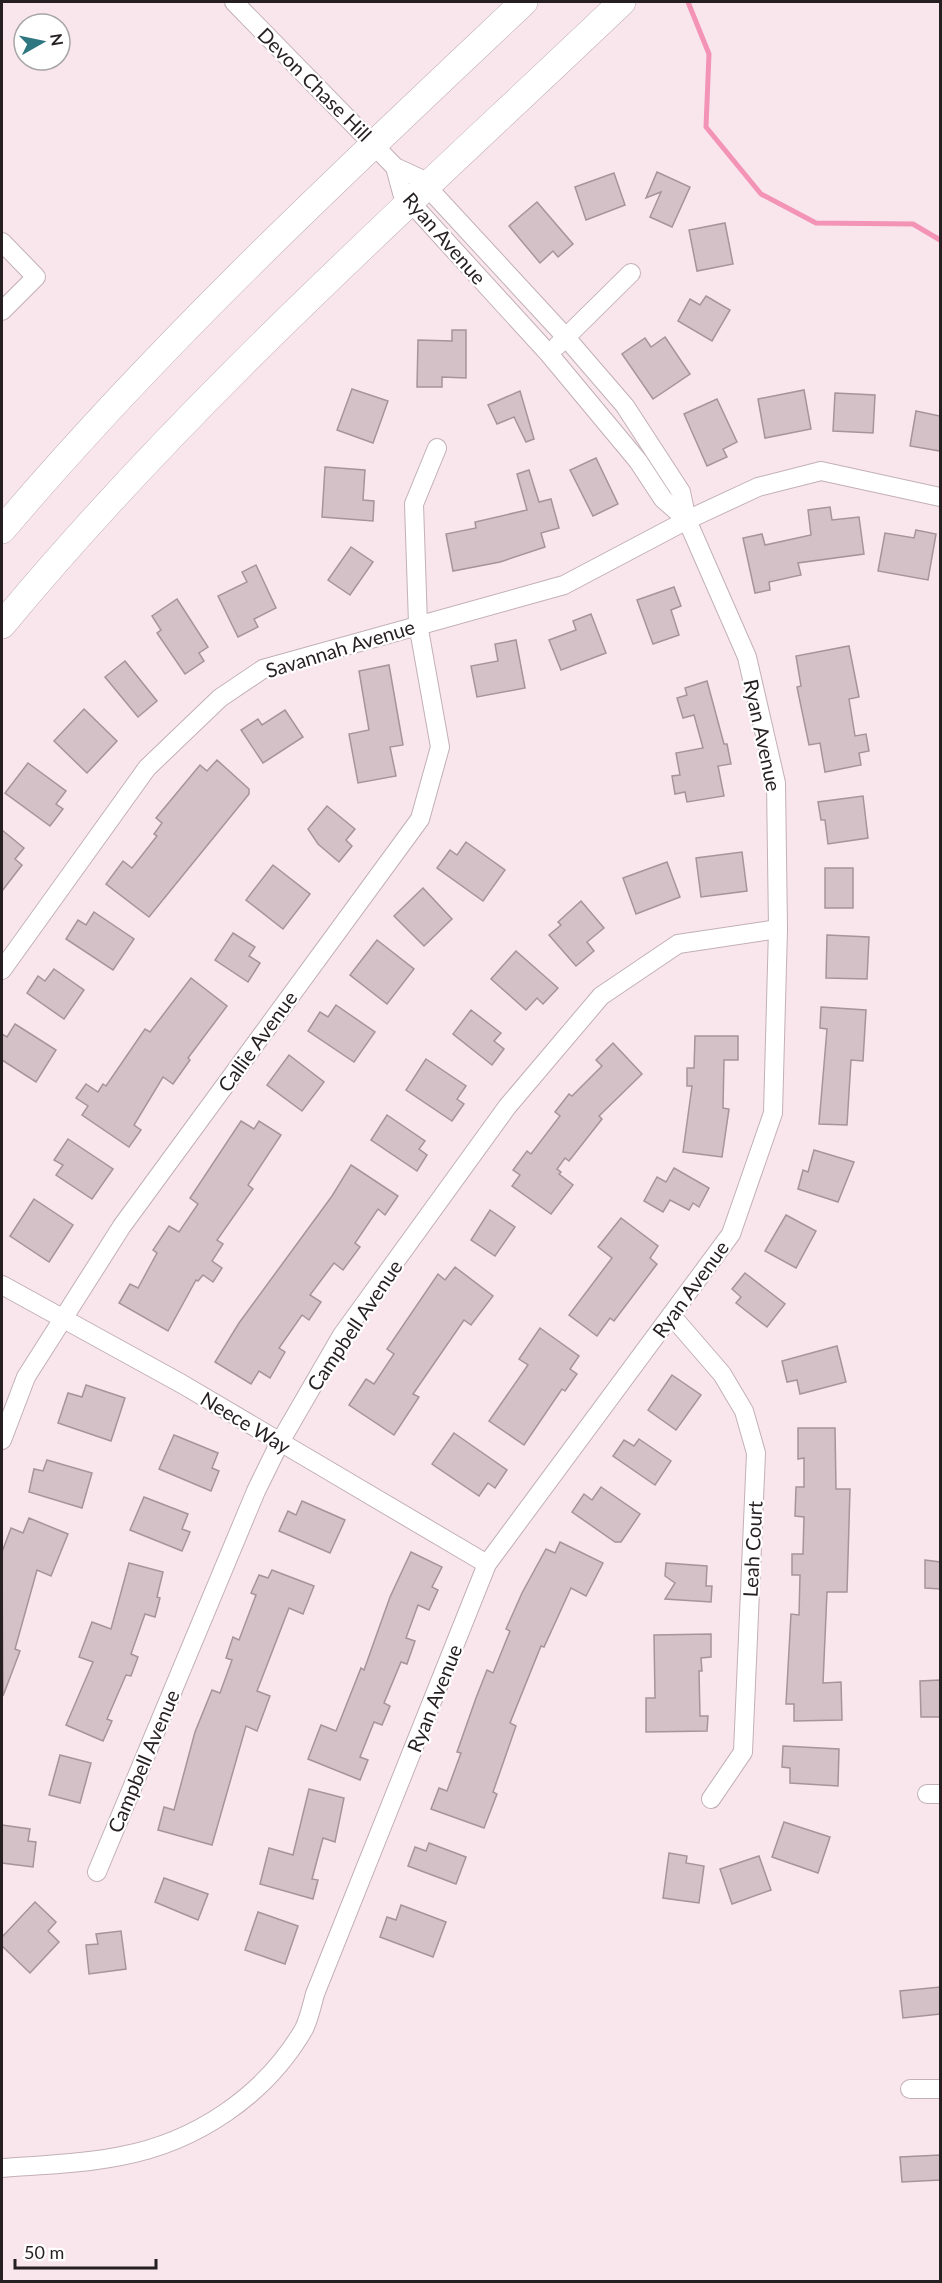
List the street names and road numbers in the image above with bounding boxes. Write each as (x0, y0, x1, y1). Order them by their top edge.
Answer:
street label: Devon Chase Hill (253, 22, 377, 146)
street label: Ryan Avenue (399, 187, 491, 289)
street label: Savannah Avenue (263, 614, 417, 682)
street label: Ryan Avenue (739, 677, 787, 793)
street label: Callie Avenue (212, 986, 302, 1096)
street label: Ryan Avenue (647, 1236, 733, 1342)
street label: Campbell Avenue (301, 1255, 407, 1395)
street label: Neece Way (197, 1386, 296, 1459)
street label: Leah Court (737, 1500, 767, 1598)
street label: Ryan Avenue (402, 1641, 466, 1755)
street label: Campbell Avenue (102, 1686, 184, 1836)

